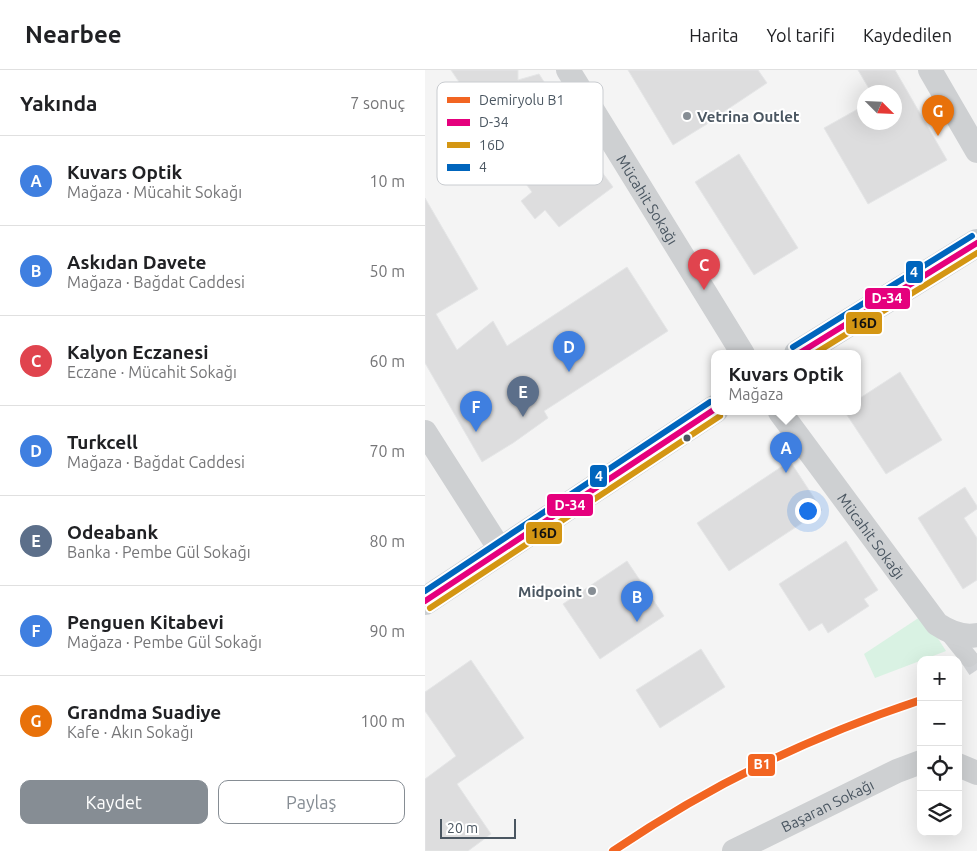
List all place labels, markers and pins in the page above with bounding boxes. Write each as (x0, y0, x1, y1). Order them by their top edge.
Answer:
pin: G (922, 95, 954, 136)
place label: Vetrina Outlet (697, 108, 800, 125)
marker: Vetrina Outlet (681, 110, 693, 122)
pin: C (688, 249, 720, 290)
pin: D (553, 331, 585, 372)
pin: E (507, 376, 539, 417)
pin: F (460, 391, 492, 432)
pin: A (770, 432, 802, 473)
unlabelled marker (682, 433, 692, 443)
pin: B (621, 581, 653, 622)
place label: Midpoint (518, 583, 583, 600)
marker: Midpoint (586, 585, 598, 597)

